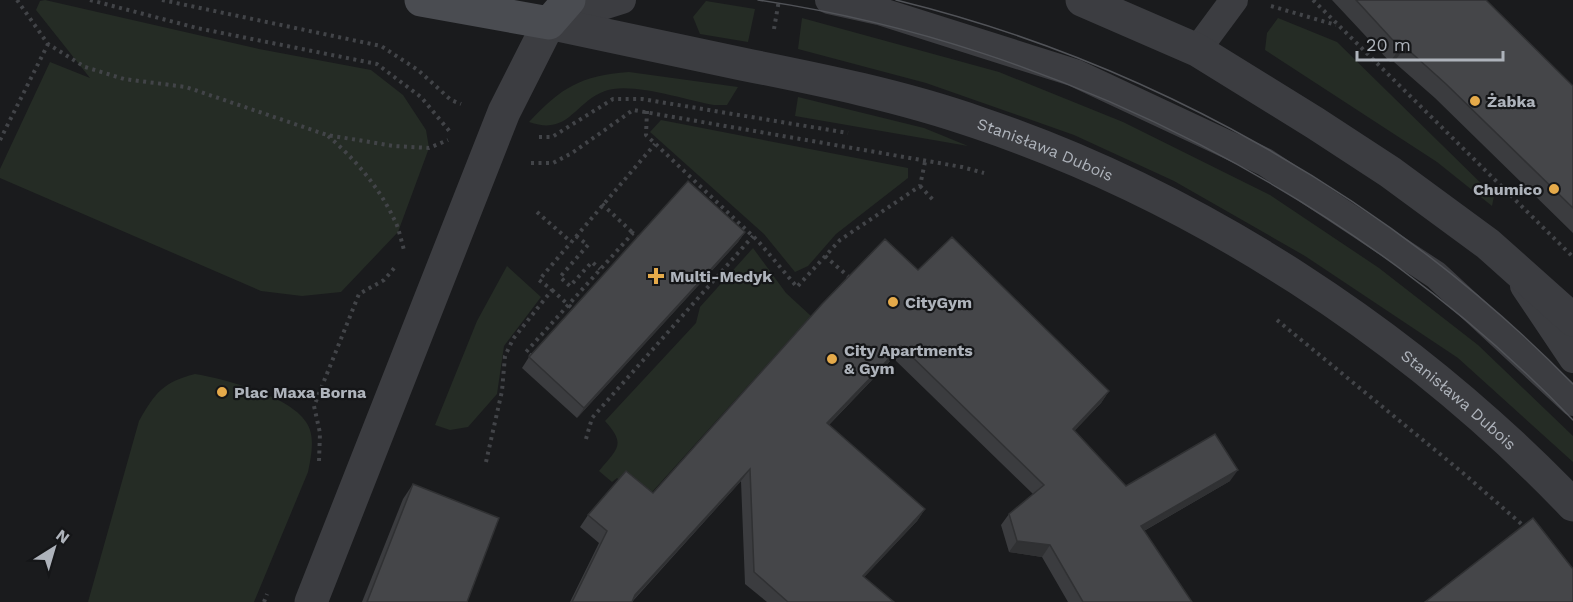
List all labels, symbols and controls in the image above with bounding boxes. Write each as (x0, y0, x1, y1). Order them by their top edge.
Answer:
scale bar (1357, 24, 1502, 62)
text: 20 m (1366, 34, 1411, 55)
place label: Żabka (1487, 92, 1536, 111)
marker: Żabka (1468, 94, 1482, 108)
street label: Stanisława Dubois (975, 114, 1116, 185)
place label: Chumico (1473, 180, 1542, 199)
marker: Chumico (1547, 182, 1561, 196)
marker: Multi-Medyk (647, 267, 665, 285)
place label: Multi-Medyk (670, 267, 772, 286)
place label: CityGym (905, 293, 972, 312)
marker: CityGym (886, 295, 900, 309)
place label: City Apartments & Gym (844, 341, 973, 378)
street label: Stanisława Dubois (1398, 345, 1520, 454)
marker: City Apartments & Gym (825, 352, 839, 366)
place label: Plac Maxa Borna (234, 383, 367, 402)
marker: Plac Maxa Borna (215, 385, 229, 399)
north arrow (24, 518, 84, 578)
text: N (52, 525, 73, 548)

